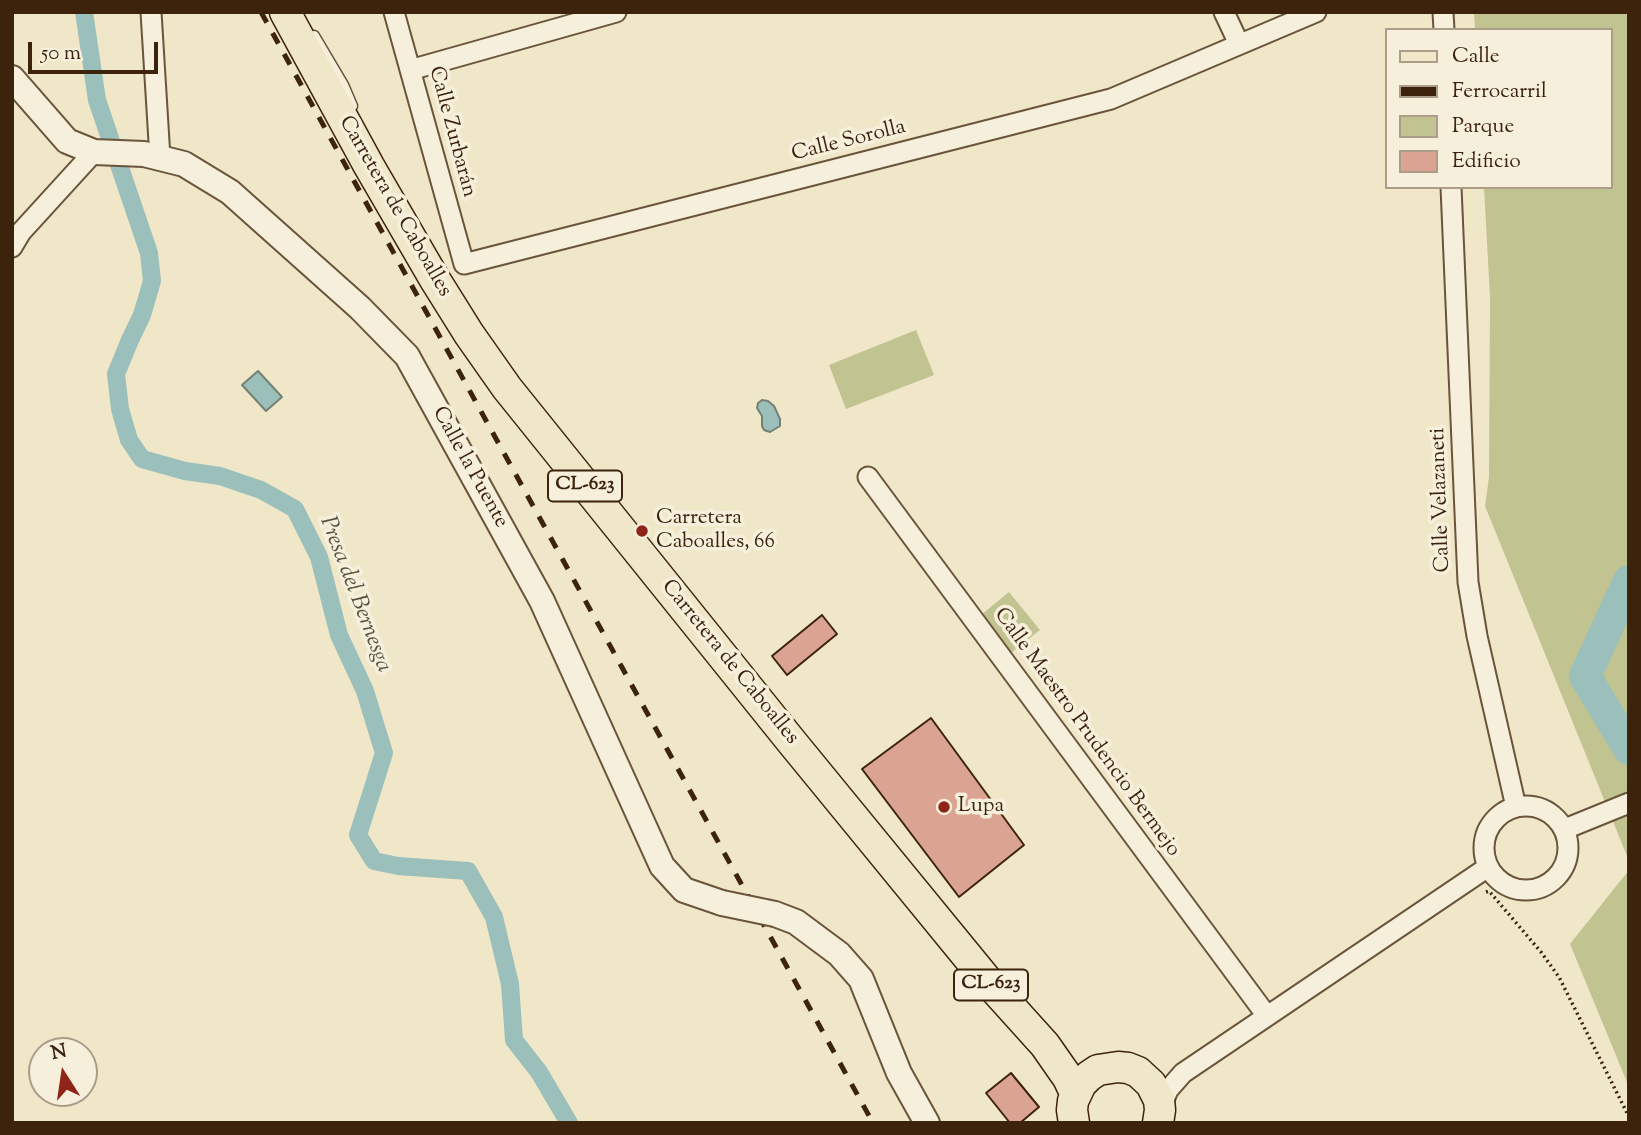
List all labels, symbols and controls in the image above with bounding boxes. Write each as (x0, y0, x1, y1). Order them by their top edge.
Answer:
scale bar (32, 28, 161, 72)
legend (1386, 28, 1613, 189)
text: 50 m (41, 39, 81, 69)
text: Calle (1452, 42, 1500, 72)
street label: Calle Zurbarán (421, 64, 481, 200)
text: Ferrocarril (1452, 77, 1547, 107)
street label: Carretera de Caboalles (332, 112, 456, 302)
text: Parque (1452, 112, 1514, 142)
street label: Calle Sorolla (789, 116, 909, 168)
text: Edificio (1452, 147, 1521, 177)
street label: Calle la Puente (425, 403, 513, 533)
street label: Calle Velazaneti (1427, 427, 1457, 573)
road number: CL-623 (548, 471, 622, 502)
place label: Carretera Caboalles, 66 (656, 506, 775, 556)
water label: Presa del Bernesga (312, 513, 396, 677)
marker: Carretera Caboalles, 66 (634, 523, 650, 539)
street label: Carretera de Caboalles (655, 576, 803, 750)
street label: Calle Maestro Prudencio Bermejo (987, 604, 1185, 862)
place label: Lupa (958, 794, 1004, 820)
marker: Lupa (936, 799, 952, 815)
road number: CL-623 (954, 970, 1028, 1001)
north arrow (28, 1037, 98, 1107)
text: N (49, 1038, 69, 1068)

